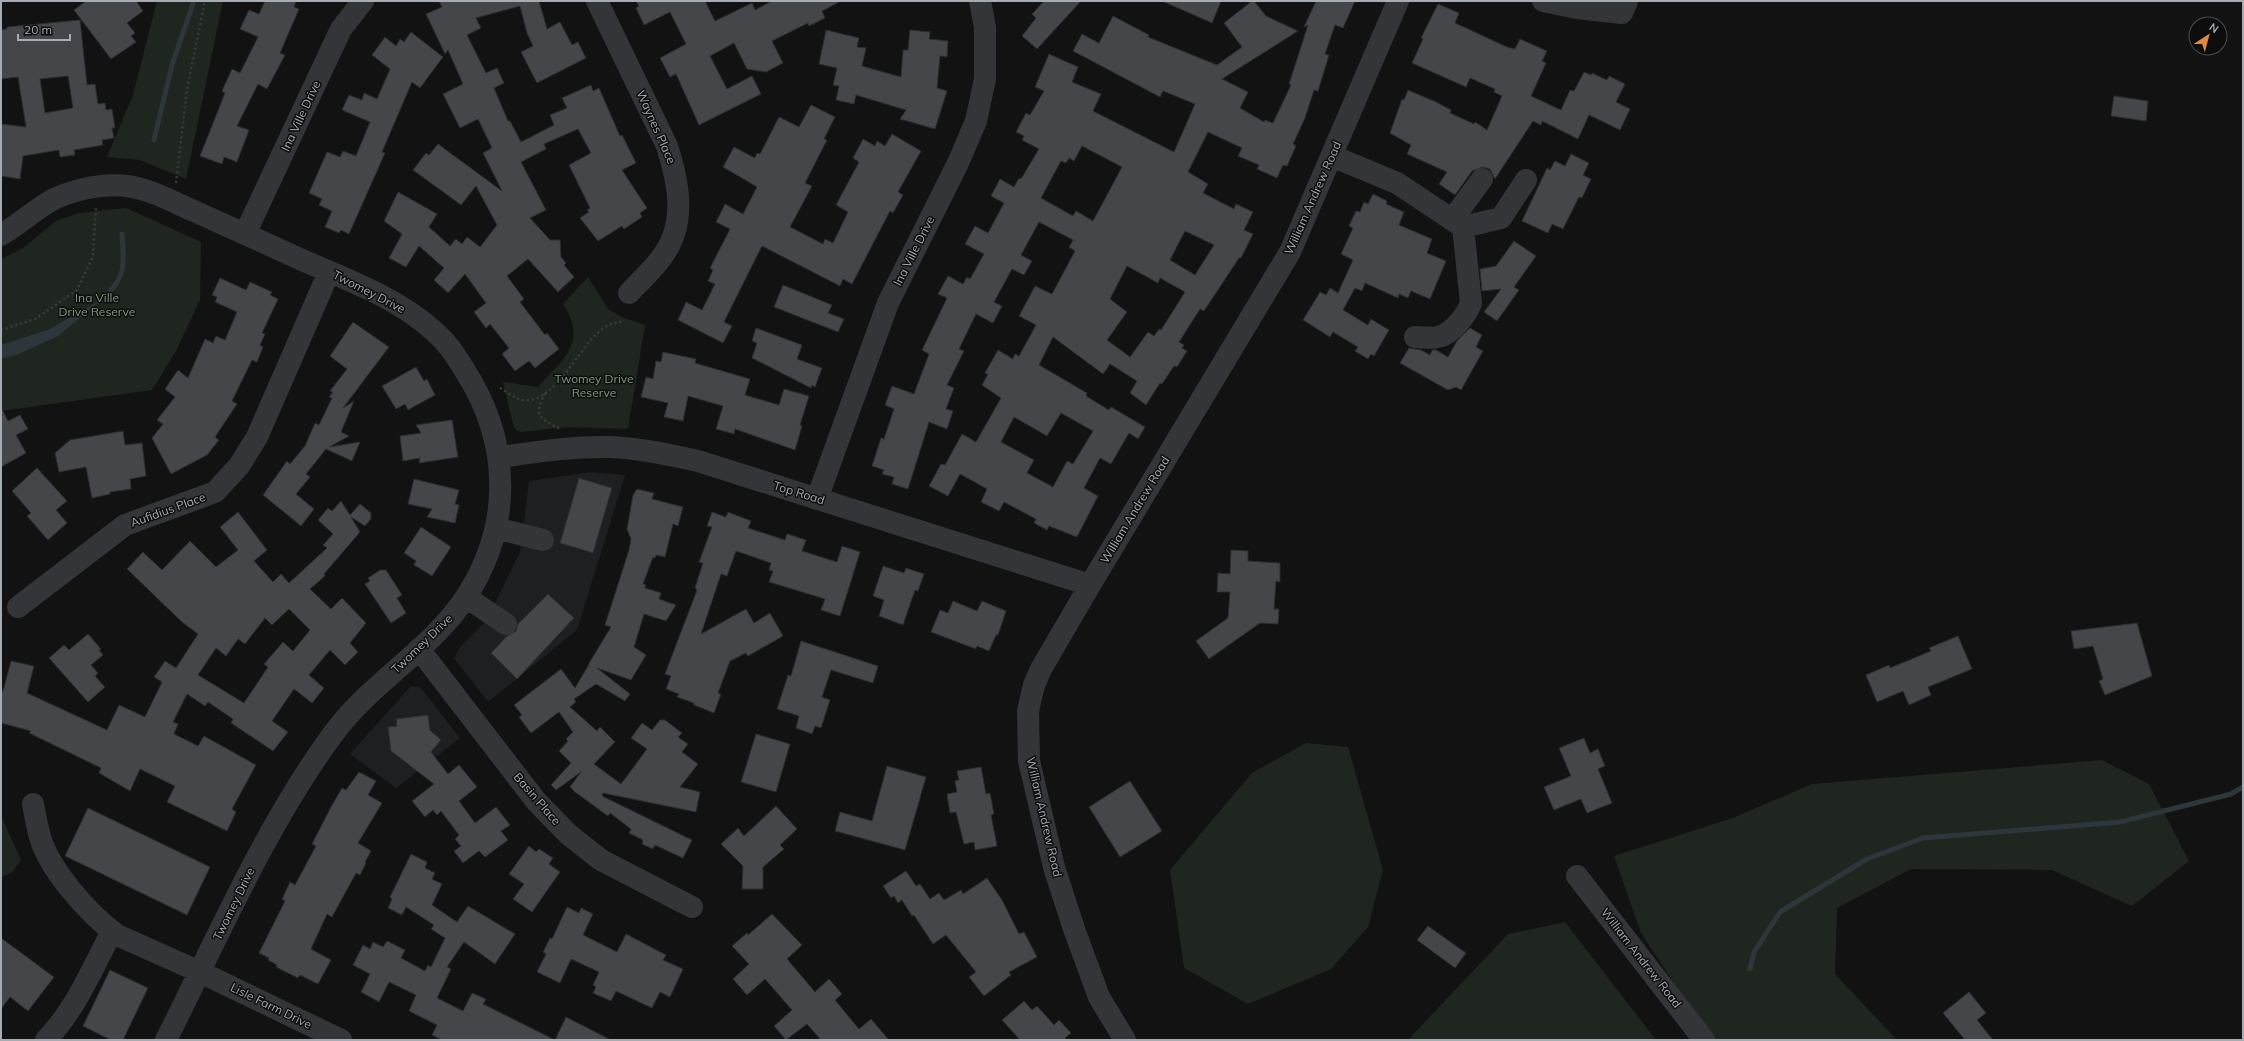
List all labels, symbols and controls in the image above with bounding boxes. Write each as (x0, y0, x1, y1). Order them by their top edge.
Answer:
scale bar (18, 16, 70, 42)
north arrow (2188, 16, 2228, 56)
text: N (2206, 20, 2221, 36)
text: 20 m (24, 22, 52, 37)
street label: Ina Ville Drive (278, 78, 323, 153)
street label: Waynes Place (634, 88, 679, 166)
street label: William Andrew Road (1281, 139, 1344, 257)
street label: Ina Ville Drive (890, 213, 938, 288)
street label: Twomey Drive (331, 267, 408, 316)
park label: Ina Ville Drive Reserve (59, 290, 135, 319)
park label: Twomey Drive Reserve (554, 371, 634, 400)
street label: William Andrew Road (1097, 453, 1173, 566)
street label: Top Road (772, 478, 827, 507)
street label: Aufidius Place (128, 489, 207, 530)
street label: Twomey Drive (388, 611, 455, 677)
street label: William Andrew Road (1023, 756, 1066, 878)
street label: Basin Place (511, 769, 564, 828)
street label: Twomey Drive (209, 865, 258, 943)
street label: William Andrew Road (1598, 905, 1685, 1011)
street label: Lisle Farm Drive (228, 979, 314, 1032)

